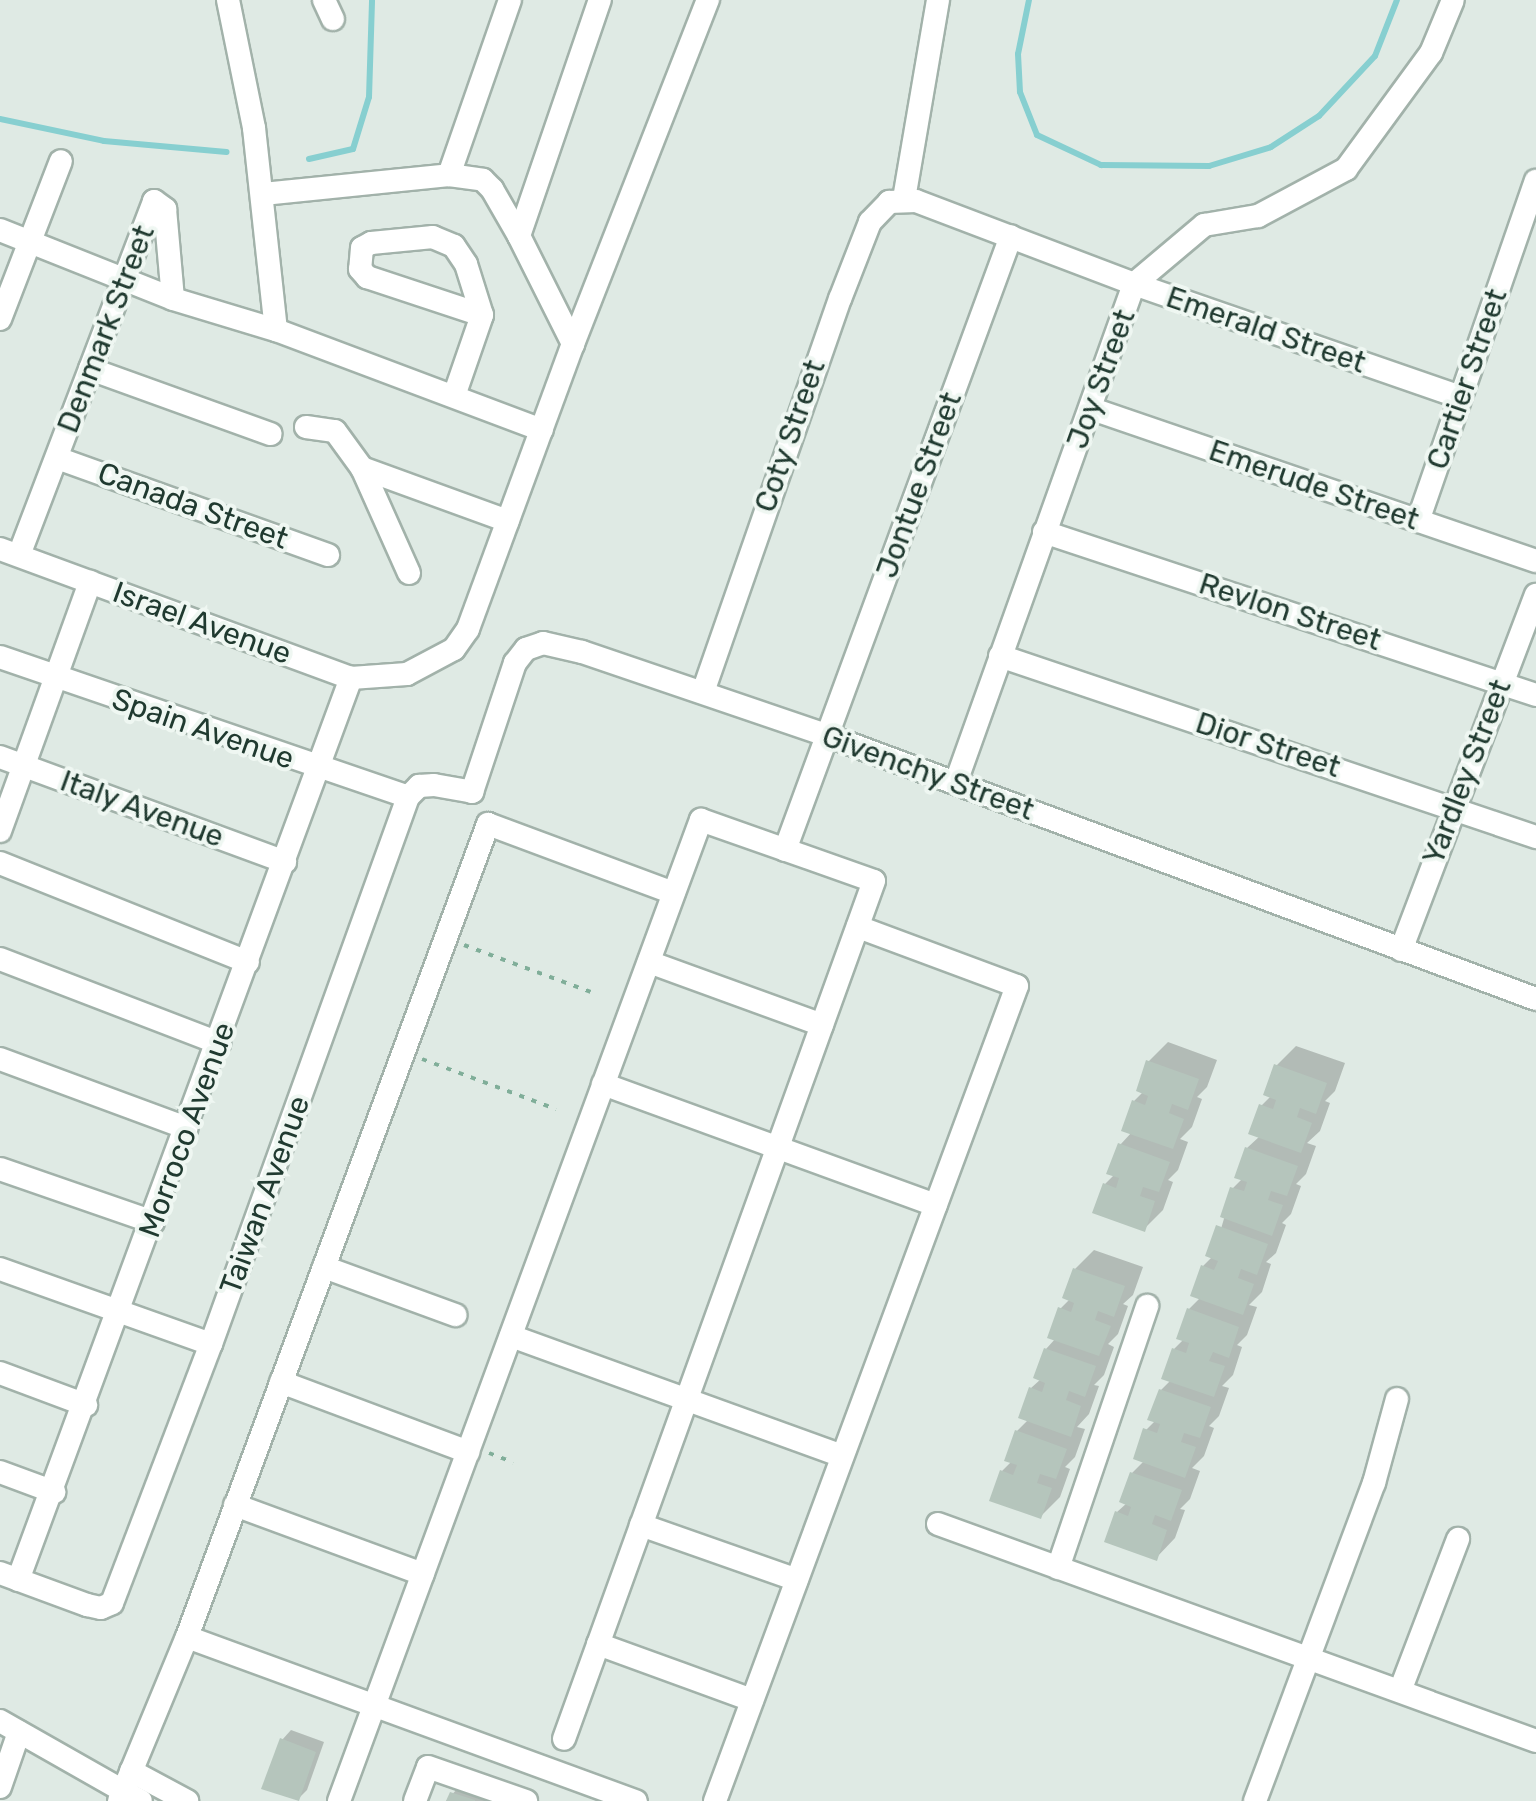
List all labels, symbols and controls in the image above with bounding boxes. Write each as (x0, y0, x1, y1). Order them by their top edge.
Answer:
street label: Denmark Street (50, 220, 162, 438)
street label: Emerald Street (1162, 279, 1370, 381)
street label: Cartier Street (1419, 284, 1515, 474)
street label: Joy Street (1059, 304, 1143, 454)
street label: Coty Street (747, 355, 833, 517)
street label: Jontue Street (869, 387, 969, 583)
street label: Emerude Street (1204, 432, 1424, 538)
street label: Canada Street (93, 455, 293, 557)
street label: Revlon Street (1195, 566, 1385, 658)
street label: Israel Avenue (108, 574, 296, 672)
street label: Yardley Street (1415, 674, 1519, 870)
street label: Spain Avenue (107, 681, 299, 777)
street label: Dior Street (1191, 705, 1345, 785)
street label: Givenchy Street (817, 718, 1039, 828)
street label: Italy Avenue (55, 763, 229, 855)
street label: Morroco Avenue (131, 1017, 243, 1243)
street label: Taiwan Avenue (212, 1091, 318, 1299)

